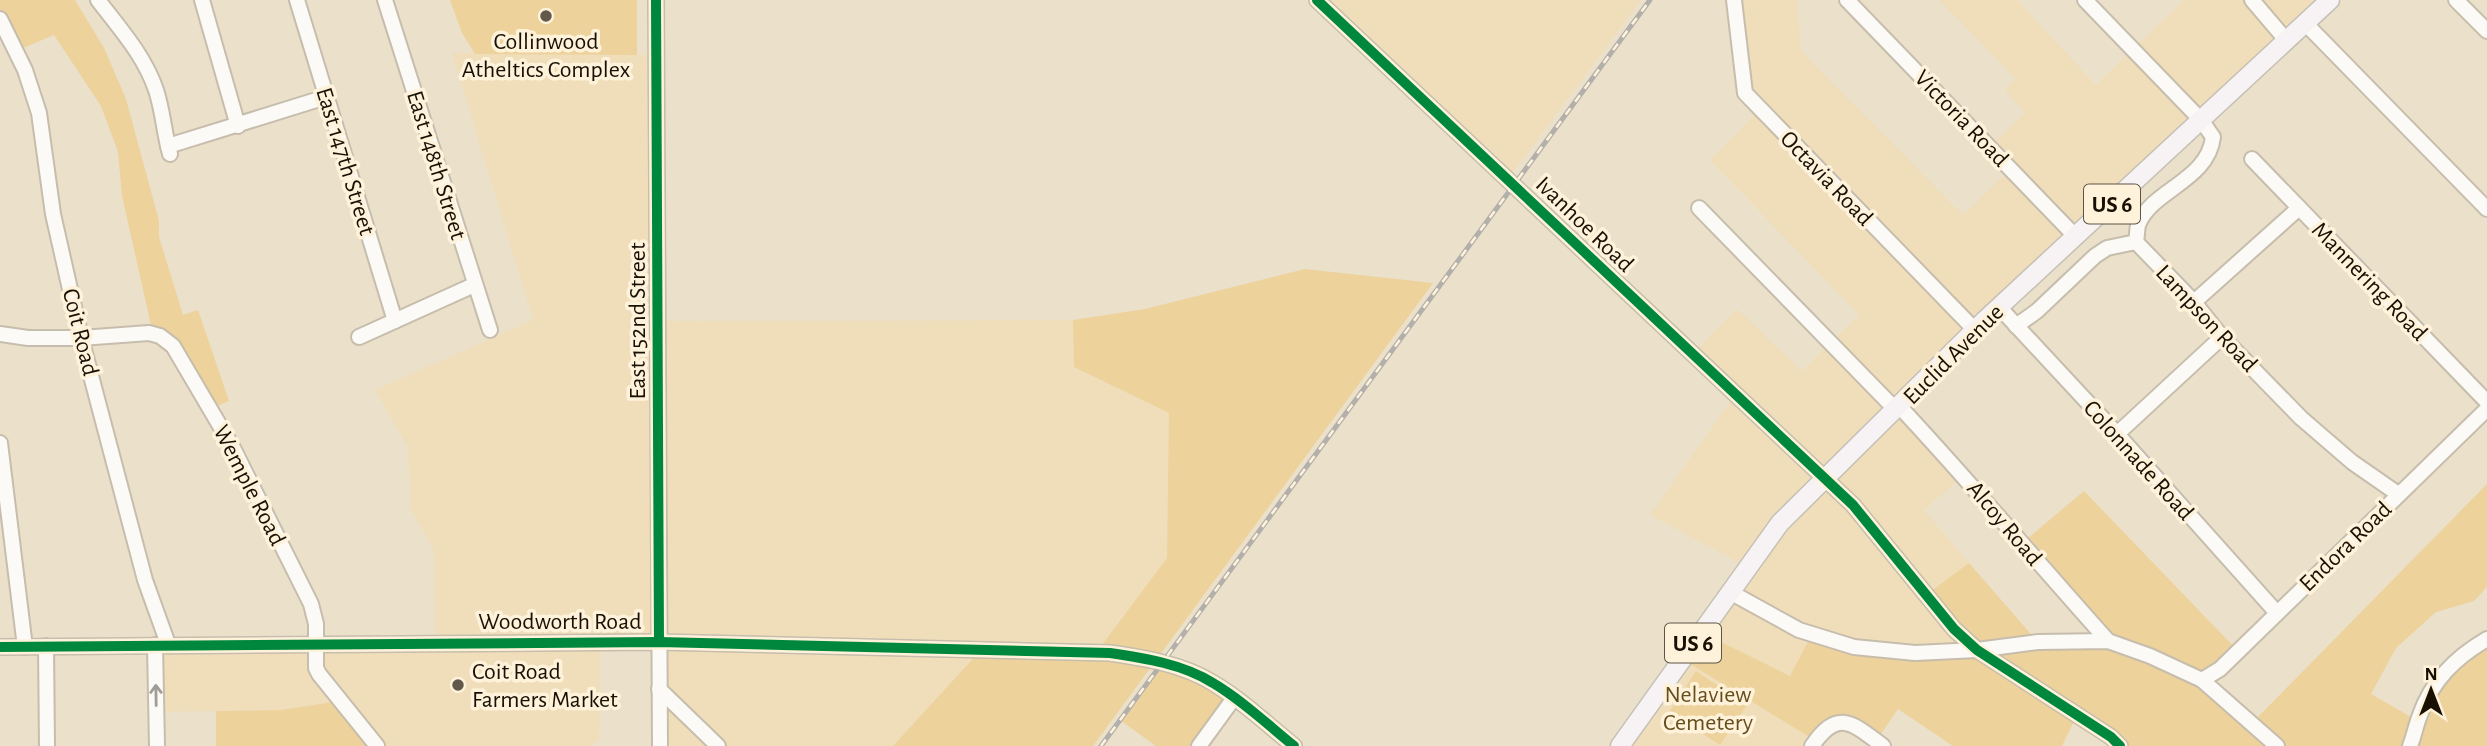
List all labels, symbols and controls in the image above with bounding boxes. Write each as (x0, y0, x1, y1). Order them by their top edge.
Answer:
marker: Collinwood Atheltics Complex (538, 8, 554, 24)
place label: Collinwood Atheltics Complex (462, 30, 631, 82)
street label: Victoria Road (1910, 66, 2013, 172)
street label: East 147th Street (311, 85, 379, 238)
street label: East 148th Street (402, 88, 470, 243)
street label: Octavia Road (1775, 127, 1877, 231)
street label: Ivanhoe Road (1531, 172, 1638, 277)
road number: US 6 (2084, 184, 2140, 224)
street label: Mannering Road (2307, 218, 2432, 346)
street label: East 152nd Street (626, 242, 650, 400)
street label: Lampson Road (2151, 260, 2262, 377)
street label: Coit Road (58, 286, 102, 378)
street label: Euclid Avenue (1899, 300, 2008, 409)
street label: Colonnade Road (2078, 396, 2198, 525)
street label: Wemple Road (209, 421, 290, 550)
street label: Alcoy Road (1962, 477, 2046, 571)
street label: Endora Road (2295, 497, 2396, 596)
street label: Woodworth Road (478, 610, 642, 634)
road number: US 6 (1665, 624, 1721, 663)
north arrow (2396, 655, 2466, 725)
place label: Coit Road Farmers Market (472, 660, 618, 712)
text: N (2424, 665, 2438, 684)
marker: Coit Road Farmers Market (450, 677, 466, 693)
park label: Nelaview Cemetery (1663, 683, 1753, 735)
one-way arrow (149, 684, 162, 707)

